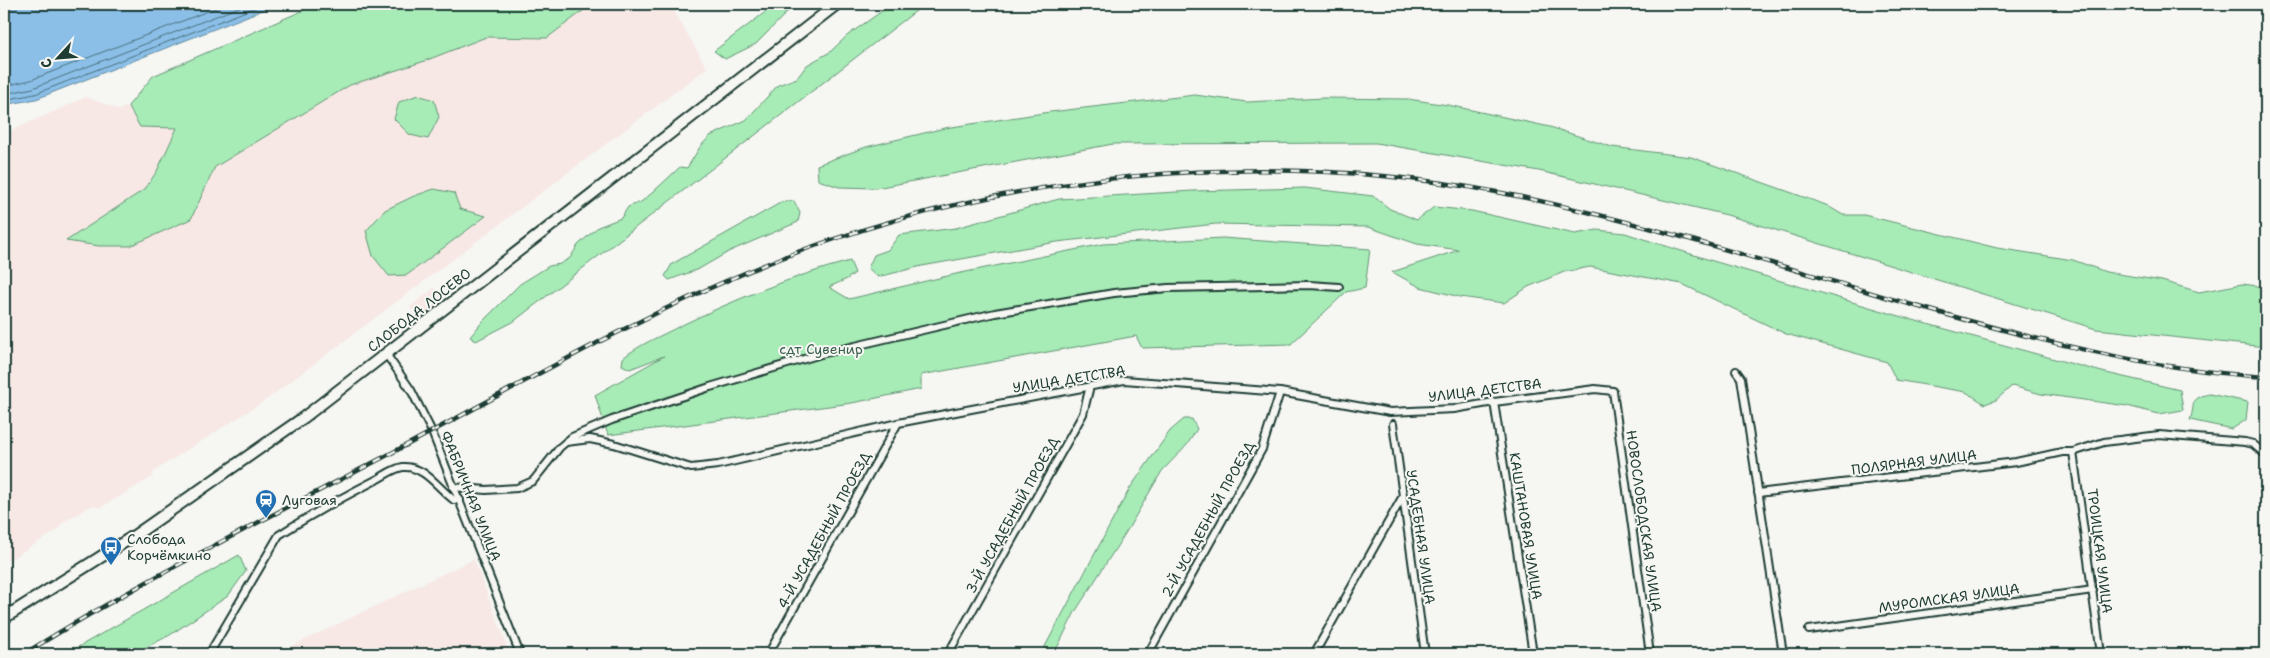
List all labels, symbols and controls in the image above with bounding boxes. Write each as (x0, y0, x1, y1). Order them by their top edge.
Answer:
north arrow (32, 32, 82, 82)
text: С (36, 56, 56, 72)
street label: СЛОБОДА ЛОСЕВО (364, 264, 474, 356)
park label: сдт Сувенир (779, 340, 863, 358)
street label: УЛИЦА ДЕТСТВА (1011, 361, 1127, 397)
street label: УЛИЦА ДЕТСТВА (1427, 374, 1543, 406)
street label: ФАБРИЧНАЯ УЛИЦА (437, 428, 505, 564)
street label: НОВОСЛОБОДСКАЯ УЛИЦА (1622, 429, 1666, 613)
street label: 3-Й УСАДЕБНЫЙ ПРОЕЗД (961, 433, 1063, 596)
street label: 2-Й УСАДЕБНЫЙ ПРОЕЗД (1158, 437, 1259, 600)
street label: ПОЛЯРНАЯ УЛИЦА (1850, 445, 1978, 479)
street label: 4-Й УСАДЕБНЫЙ ПРОЕЗД (773, 448, 875, 612)
street label: КАШТАНОВАЯ УЛИЦА (1505, 451, 1547, 601)
street label: УСАДЕБНАЯ УЛИЦА (1403, 469, 1439, 605)
station icon: Луговая (254, 488, 278, 519)
street label: ТРОИЦКАЯ УЛИЦА (2083, 488, 2117, 614)
place label: Луговая (282, 491, 337, 509)
place label: Слобода Корчёмкино (127, 530, 211, 564)
bus stop icon: Слобода Корчёмкино (99, 535, 123, 566)
street label: МУРОМСКАЯ УЛИЦА (1877, 579, 2021, 617)

